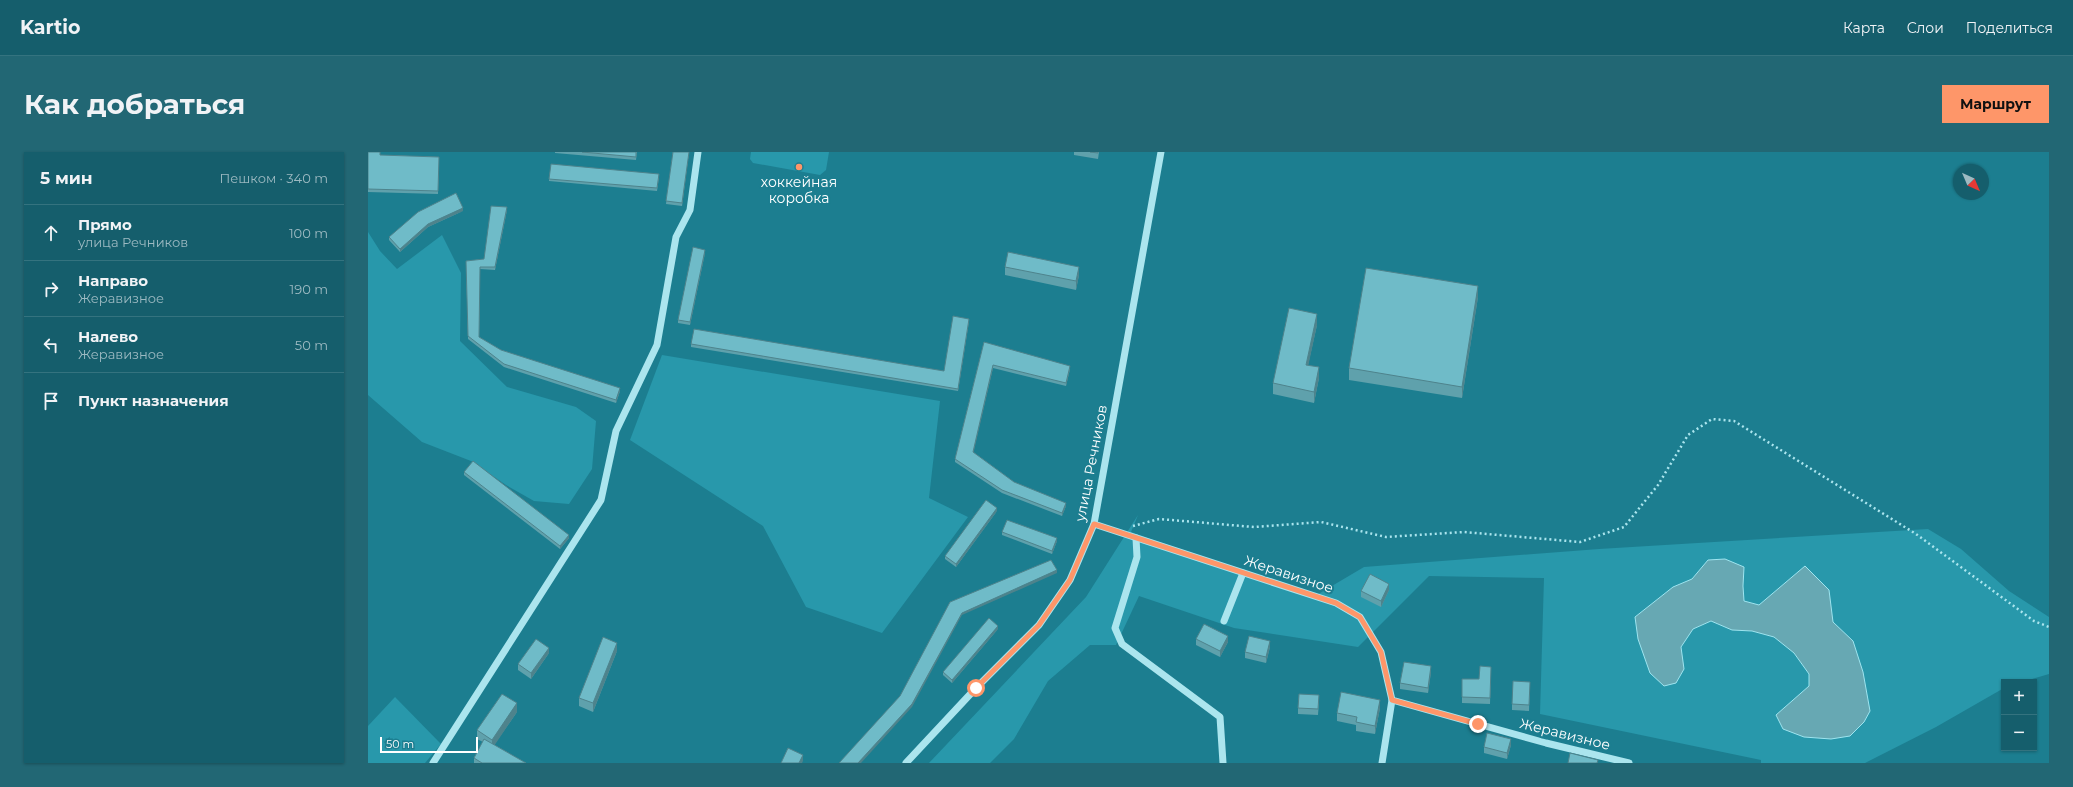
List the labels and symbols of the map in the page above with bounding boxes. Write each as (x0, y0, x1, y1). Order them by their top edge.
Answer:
marker: хоккейная коробка (794, 162, 804, 172)
north arrow (1953, 164, 1989, 200)
place label: хоккейная коробка (761, 173, 837, 207)
street label: улица Речников (1071, 403, 1111, 524)
street label: Жеравизное (1242, 551, 1336, 597)
route start (967, 679, 985, 697)
street label: Жеравизное (1518, 714, 1612, 754)
route end (1469, 715, 1487, 733)
scale bar (380, 735, 478, 754)

